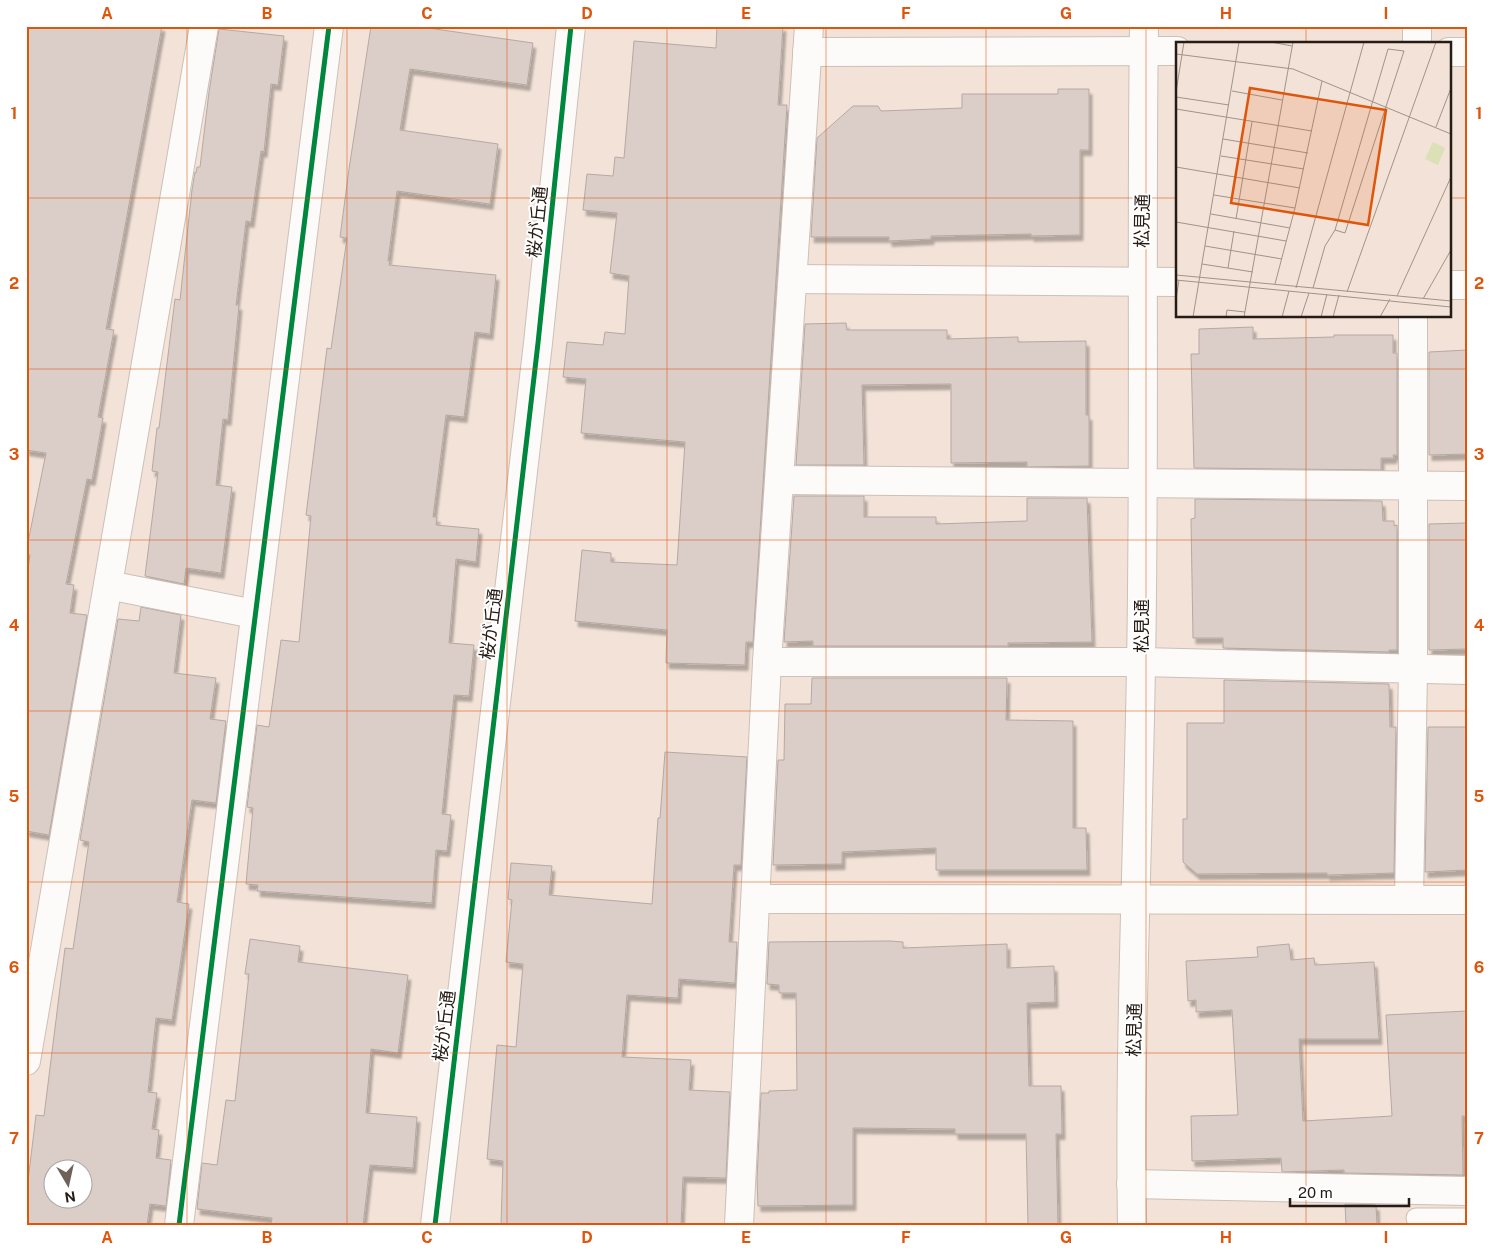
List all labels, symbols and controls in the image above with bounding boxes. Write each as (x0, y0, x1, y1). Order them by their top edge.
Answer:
text: A (101, 4, 113, 23)
text: B (262, 4, 273, 23)
text: C (421, 4, 433, 23)
text: D (581, 4, 593, 23)
text: E (741, 4, 751, 23)
text: F (901, 4, 911, 23)
text: G (1060, 4, 1072, 23)
text: H (1220, 4, 1232, 23)
text: I (1384, 4, 1388, 23)
inset map (1176, 42, 1450, 318)
text: 1 (11, 104, 17, 123)
text: 1 (1476, 104, 1482, 123)
street label: 桜が丘通 (523, 185, 551, 259)
street label: 松見通 (1131, 194, 1153, 248)
text: 2 (9, 274, 19, 293)
text: 2 (1474, 274, 1484, 293)
text: 3 (9, 445, 19, 464)
text: 3 (1474, 445, 1484, 464)
street label: 桜が丘通 (476, 587, 506, 661)
street label: 松見通 (1131, 599, 1152, 653)
text: 4 (9, 616, 20, 635)
text: 4 (1474, 616, 1485, 635)
text: 5 (9, 787, 20, 806)
text: 5 (1474, 787, 1485, 806)
text: 6 (9, 958, 19, 977)
text: 6 (1474, 958, 1484, 977)
street label: 桜が丘通 (429, 989, 459, 1063)
street label: 松見通 (1123, 1003, 1145, 1057)
text: 7 (9, 1129, 19, 1148)
text: 7 (1474, 1129, 1484, 1148)
north arrow (42, 1158, 92, 1208)
scale bar (1290, 1176, 1409, 1208)
text: 20 m (1298, 1184, 1333, 1201)
text: N (63, 1188, 77, 1206)
text: A (101, 1228, 113, 1247)
text: B (262, 1228, 273, 1247)
text: C (421, 1228, 433, 1247)
text: D (581, 1228, 593, 1247)
text: E (741, 1228, 751, 1247)
text: F (901, 1228, 911, 1247)
text: G (1060, 1228, 1072, 1247)
text: H (1220, 1228, 1232, 1247)
text: I (1384, 1228, 1388, 1247)

